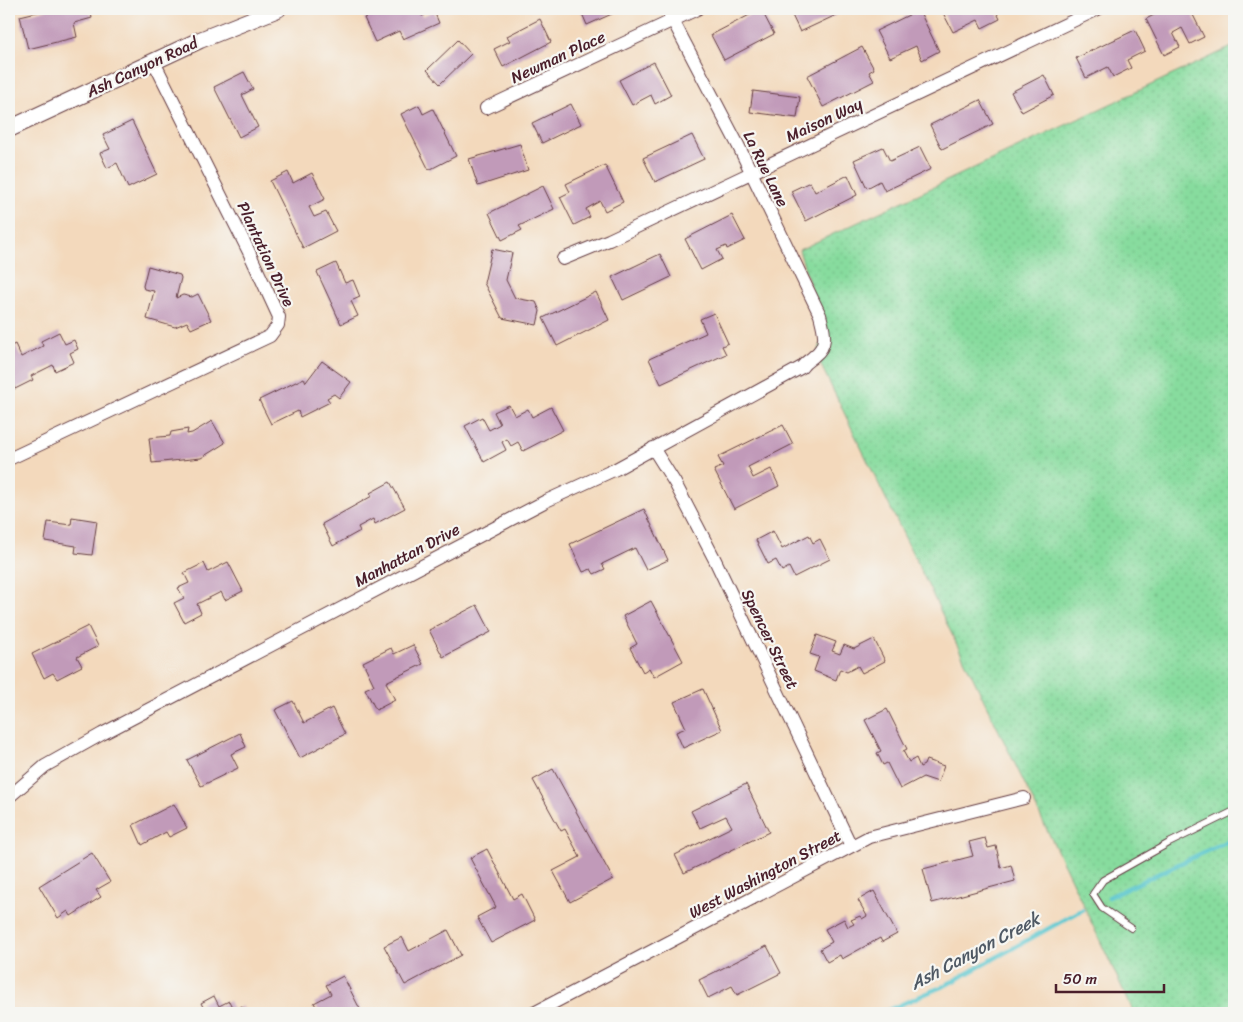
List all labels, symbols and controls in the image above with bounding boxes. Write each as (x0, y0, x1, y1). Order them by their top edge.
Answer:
street label: Newman Place (506, 22, 610, 92)
street label: Ash Canyon Road (80, 28, 204, 106)
street label: Maison Way (781, 89, 868, 150)
street label: La Rue Lane (735, 126, 797, 212)
street label: Plantation Drive (229, 196, 303, 312)
street label: Manhattan Drive (349, 515, 465, 595)
street label: Spencer Street (733, 584, 807, 694)
street label: West Washington Street (683, 821, 847, 927)
water label: Ash Canyon Creek (903, 902, 1048, 999)
scale bar (1056, 962, 1163, 994)
text: 50 m (1063, 966, 1098, 992)

